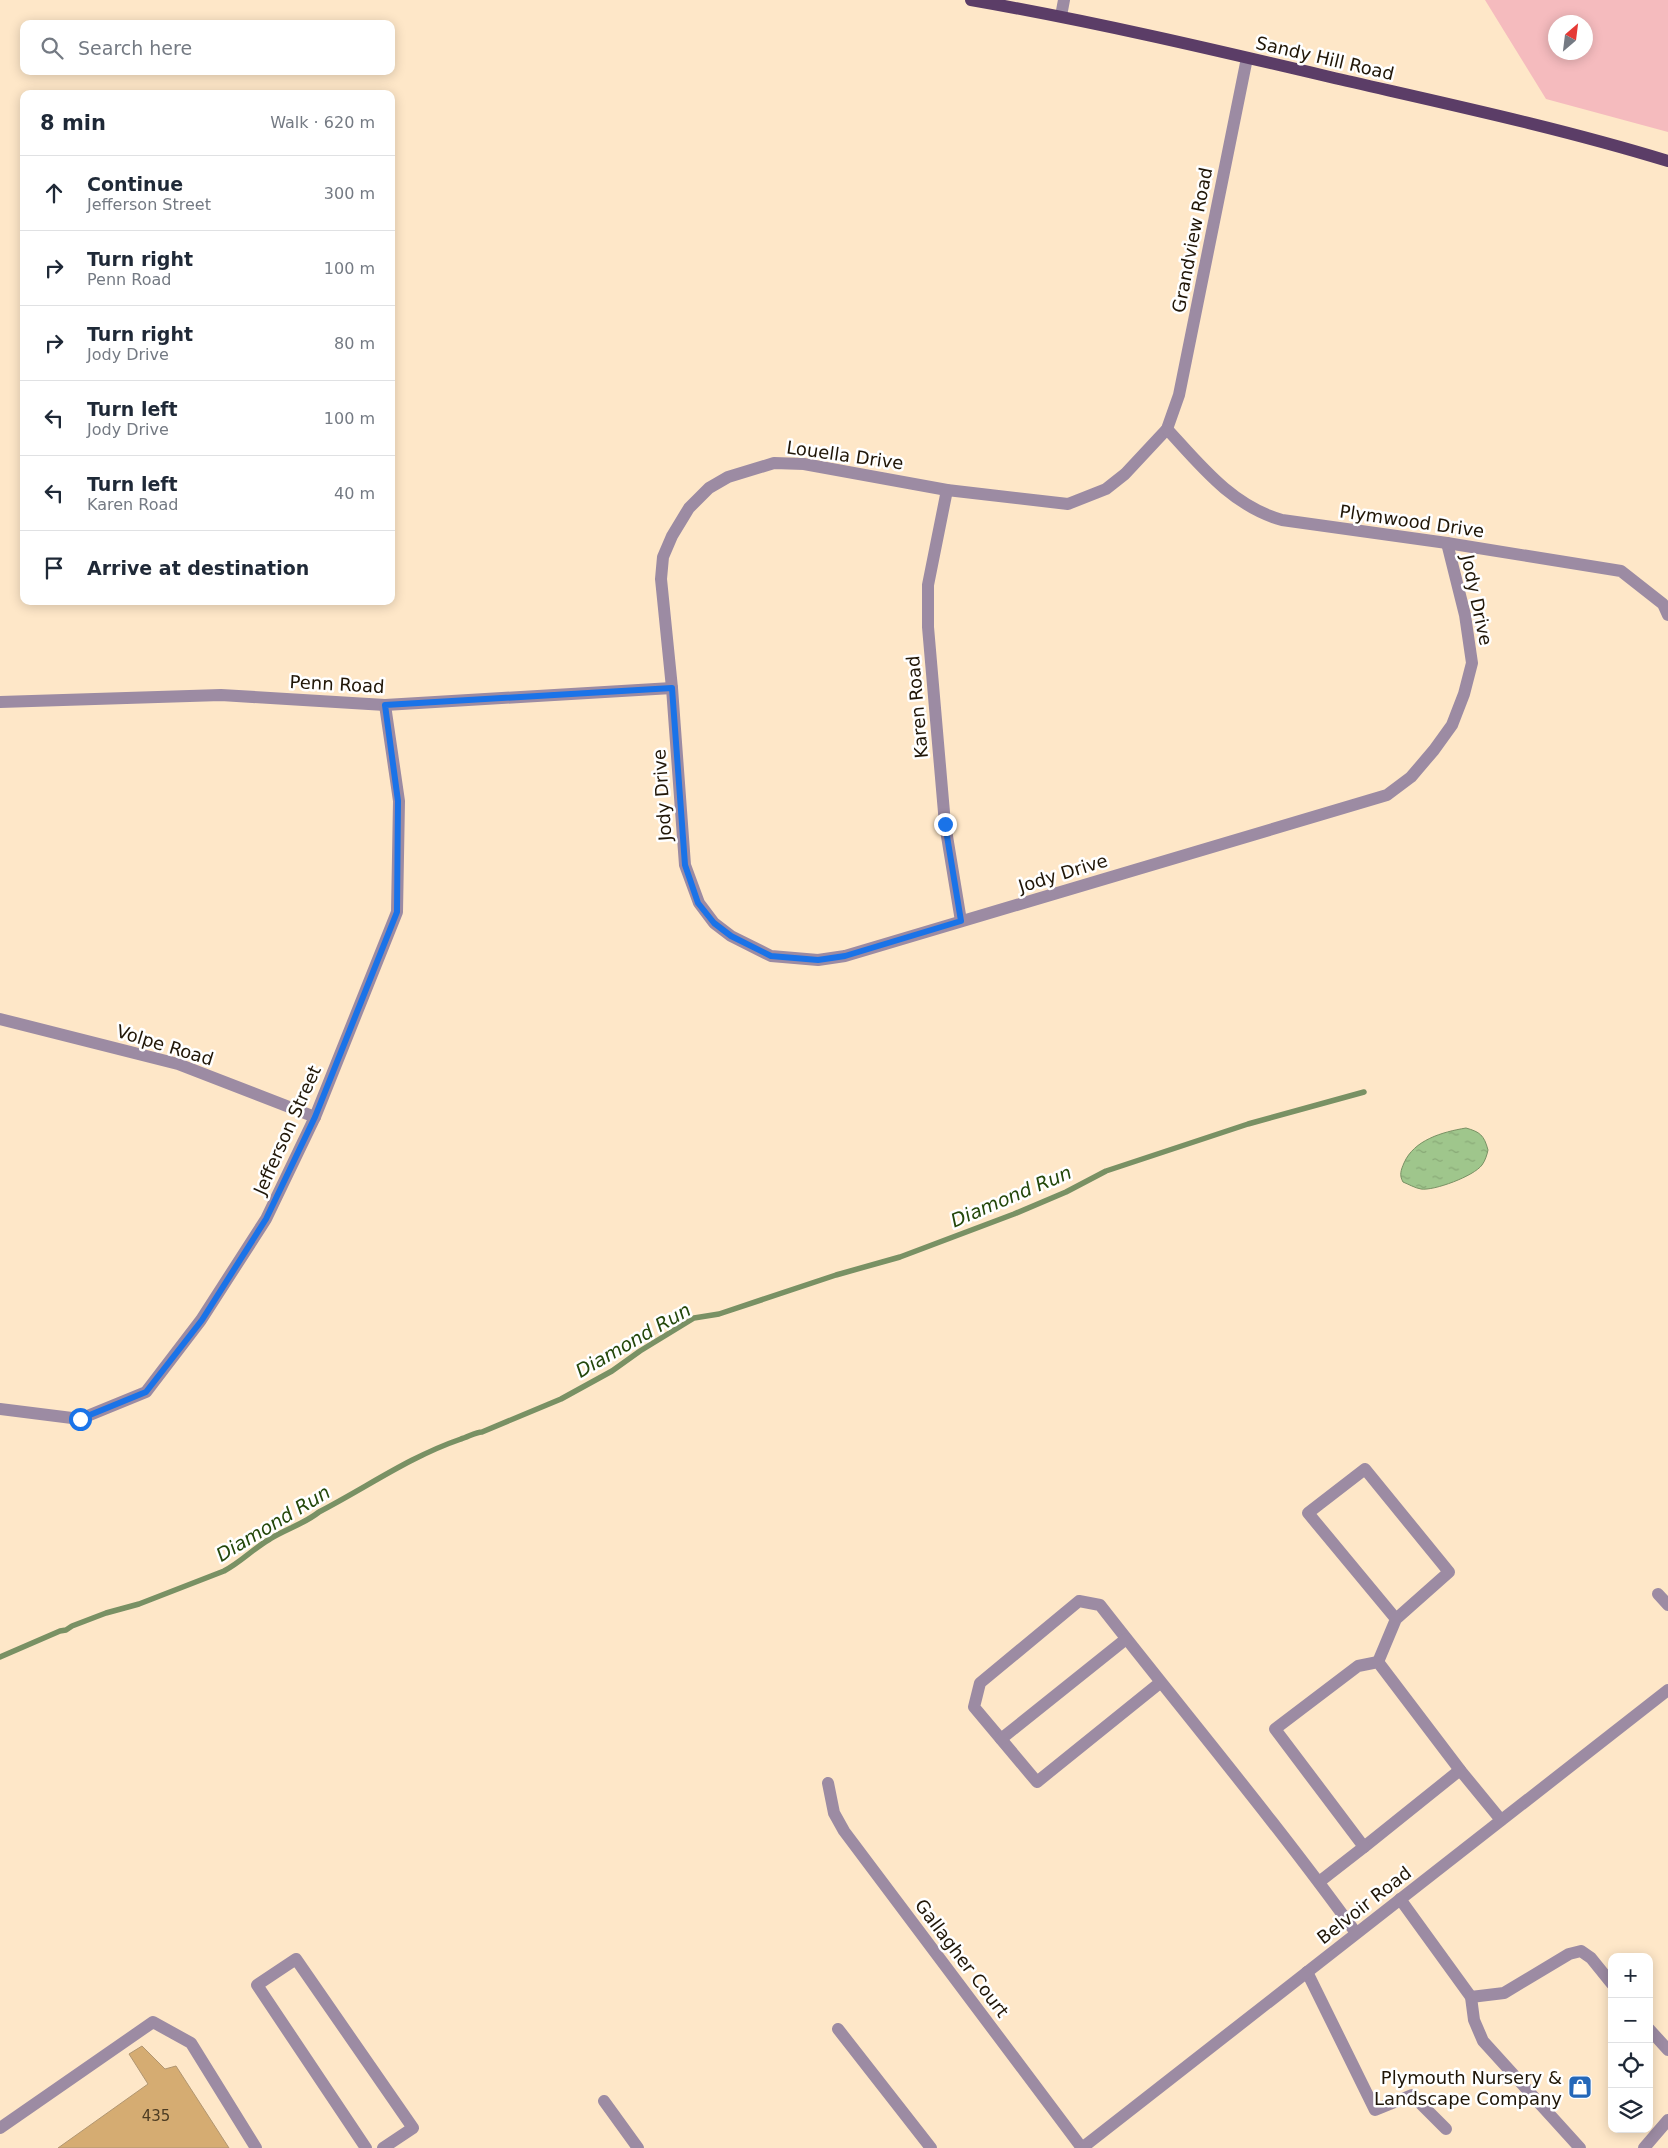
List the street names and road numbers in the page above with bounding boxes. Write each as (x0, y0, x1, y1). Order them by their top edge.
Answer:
street label: Sandy Hill Road (1254, 32, 1396, 84)
street label: Grandview Road (1168, 166, 1216, 314)
street label: Louella Drive (785, 436, 905, 474)
street label: Plymwood Drive (1338, 500, 1486, 542)
street label: Jody Drive (1457, 552, 1497, 647)
street label: Karen Road (902, 655, 932, 759)
street label: Penn Road (289, 671, 385, 697)
street label: Jody Drive (648, 748, 676, 843)
street label: Jody Drive (1015, 849, 1110, 897)
street label: Volpe Road (114, 1020, 216, 1070)
street label: Jefferson Street (249, 1062, 325, 1199)
street label: Belvoir Road (1313, 1862, 1415, 1948)
street label: Gallagher Court (911, 1895, 1013, 2021)

